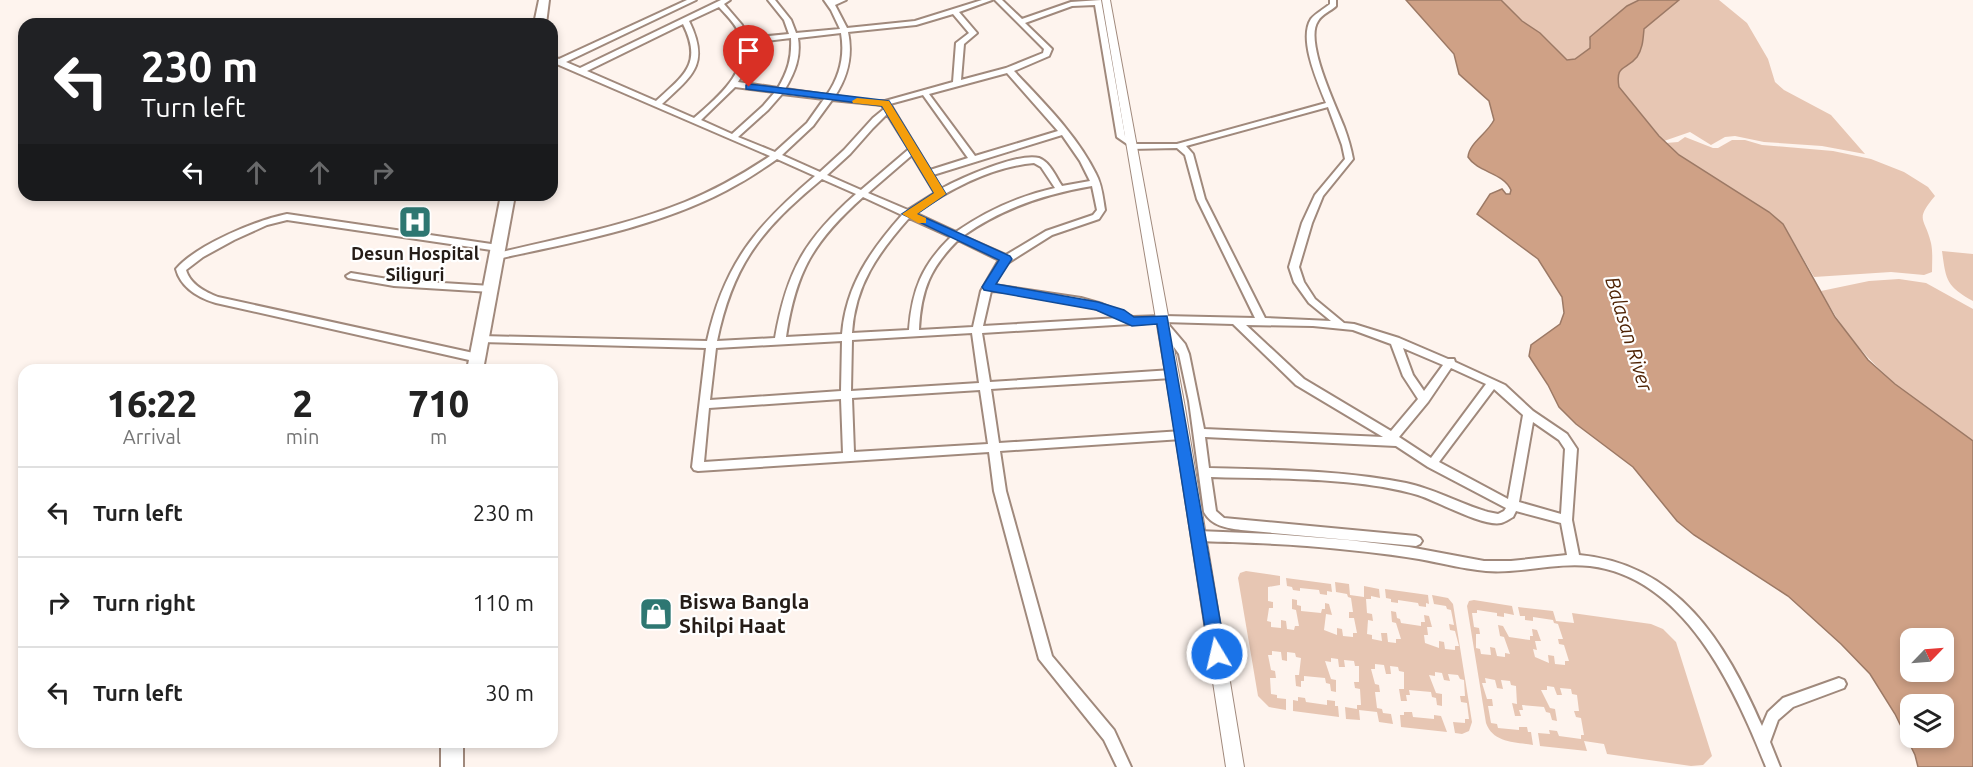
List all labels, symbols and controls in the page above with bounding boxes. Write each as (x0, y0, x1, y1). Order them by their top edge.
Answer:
pin (723, 25, 774, 87)
icon: arrive (732, 34, 765, 67)
icon: left (42, 42, 120, 120)
text: 230 m (141, 43, 258, 90)
text: Turn left (141, 92, 245, 122)
icon: left (177, 156, 210, 189)
icon: ahead (240, 156, 273, 189)
icon: ahead (303, 156, 336, 189)
icon: right (366, 156, 399, 189)
hospital icon: Desun Hospital Siliguri (397, 204, 433, 240)
place label: Desun Hospital Siliguri (351, 243, 480, 284)
water label: Balasan River (1601, 274, 1658, 395)
text: 16:22 (107, 383, 197, 424)
text: 2 (292, 383, 313, 424)
text: 710 (408, 383, 469, 424)
text: Arrival (123, 425, 181, 448)
text: min (286, 425, 319, 448)
text: m (430, 425, 447, 448)
icon: left (42, 496, 75, 529)
text: Turn left (93, 500, 183, 525)
text: 230 m (473, 500, 534, 525)
icon: right (42, 586, 75, 619)
place label: Biswa Bangla Shilpi Haat (679, 589, 809, 637)
text: Turn right (93, 590, 195, 615)
text: 110 m (473, 590, 534, 615)
shop icon: Biswa Bangla Shilpi Haat (638, 596, 674, 632)
position arrow (1185, 622, 1249, 686)
north arrow (1900, 628, 1954, 682)
map controls (1900, 628, 1954, 748)
icon: left (42, 676, 75, 709)
text: Turn left (93, 680, 183, 705)
text: 30 m (485, 680, 534, 705)
button: layers (1900, 694, 1954, 748)

